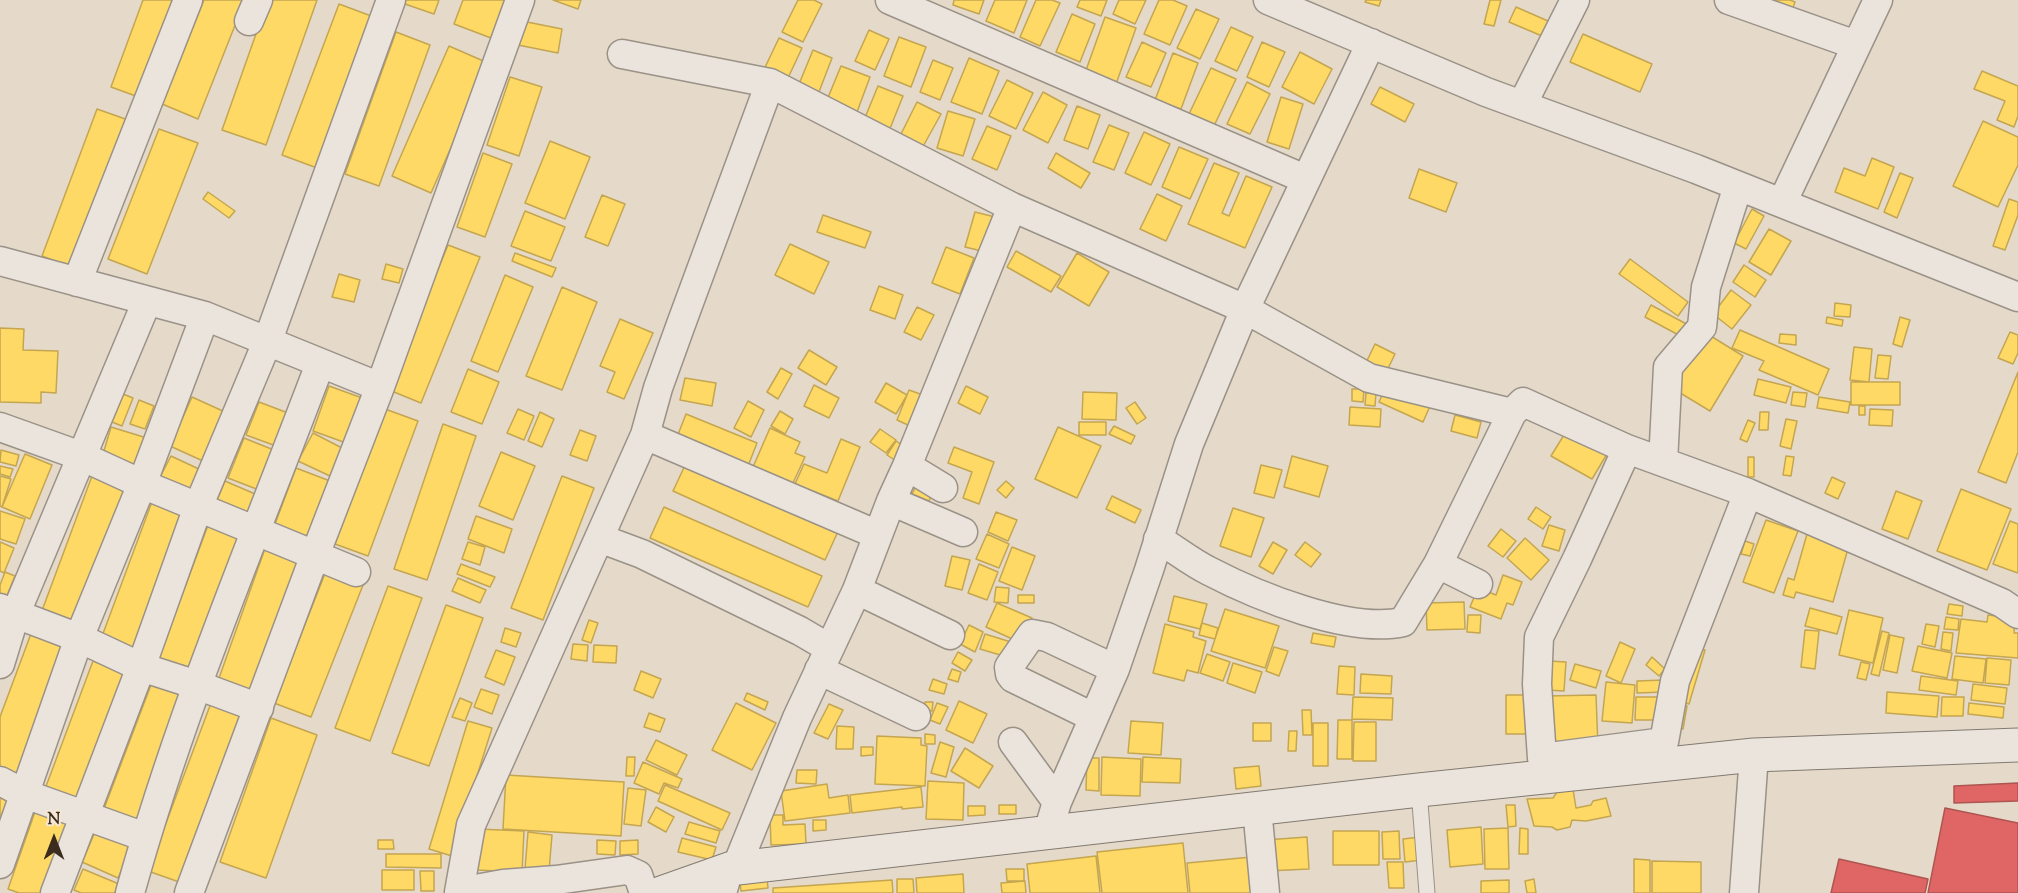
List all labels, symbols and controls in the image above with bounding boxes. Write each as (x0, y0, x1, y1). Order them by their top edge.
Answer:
north arrow (24, 809, 84, 869)
text: N (48, 809, 60, 832)

